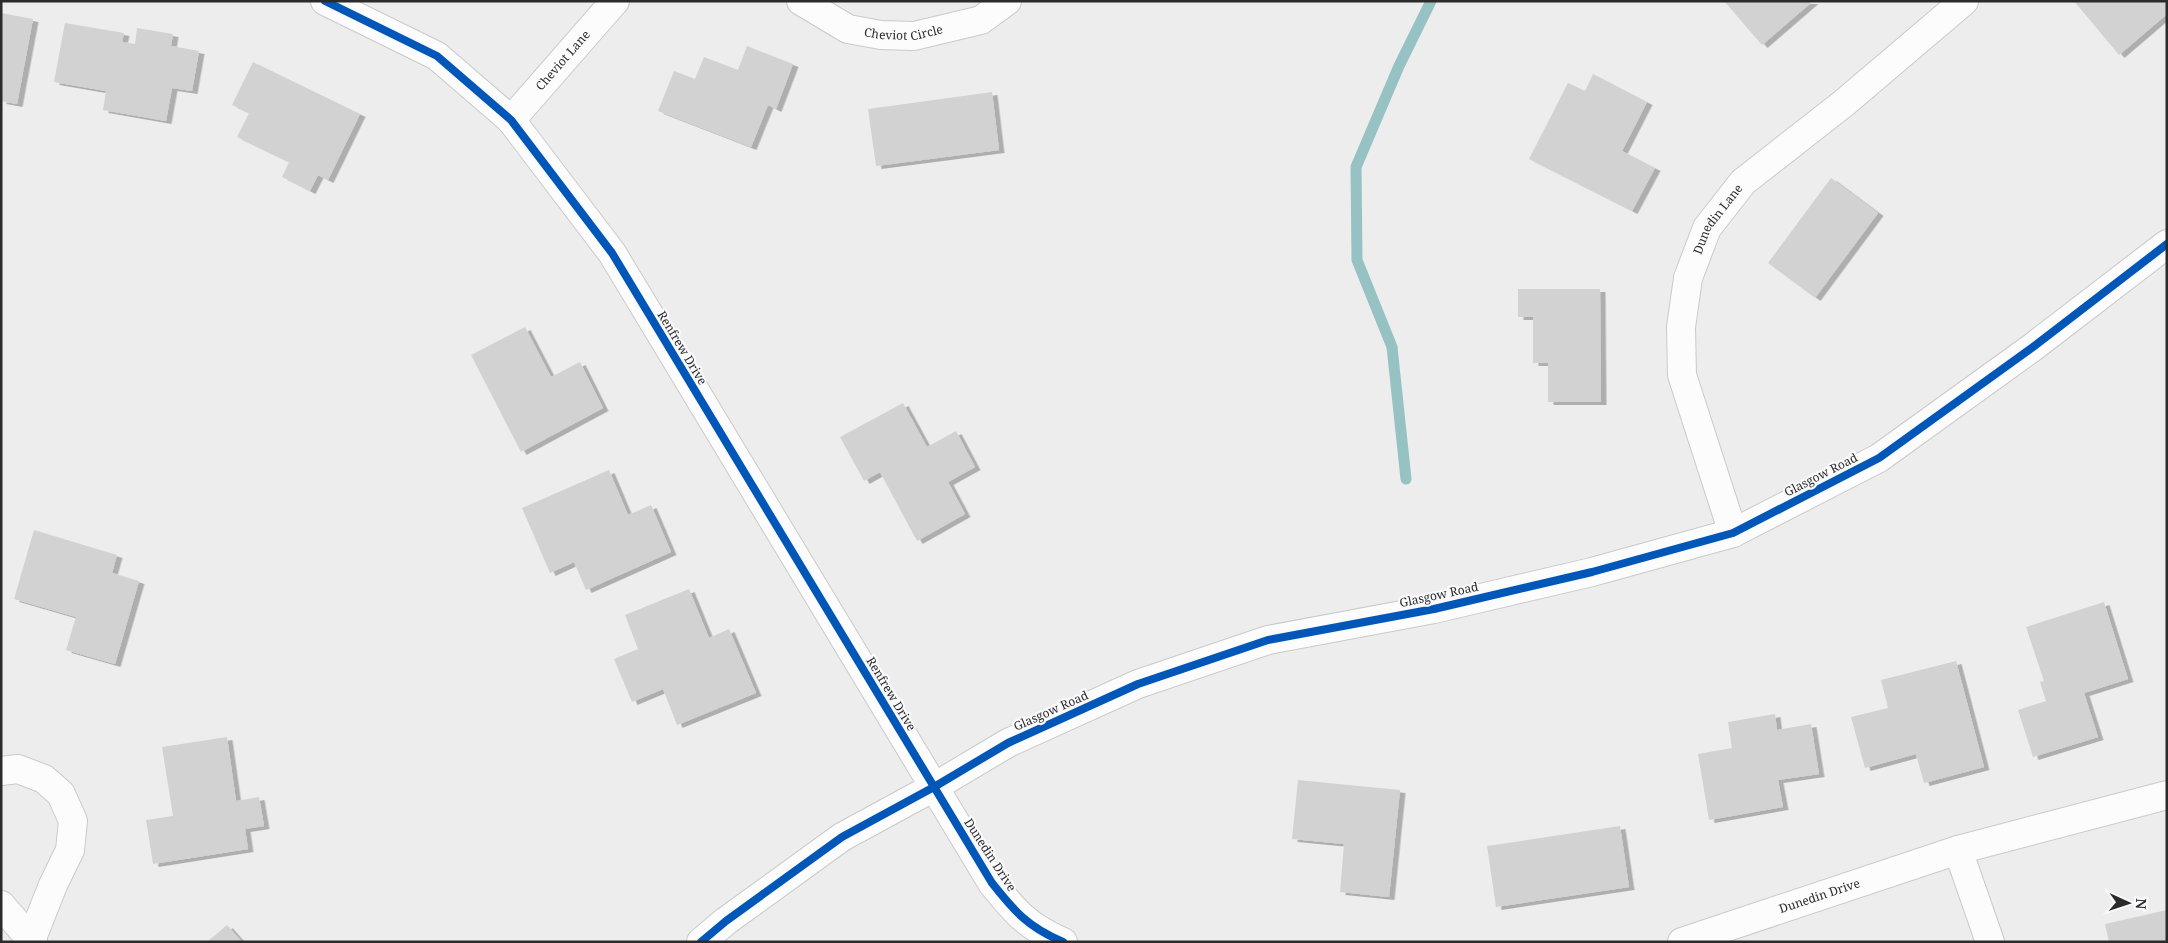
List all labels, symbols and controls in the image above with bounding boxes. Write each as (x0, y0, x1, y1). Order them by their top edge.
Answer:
street label: Cheviot Circle (863, 20, 945, 45)
street label: Cheviot Lane (532, 26, 594, 94)
street label: Dunedin Lane (1689, 180, 1746, 257)
street label: Renfrew Drive (654, 308, 711, 388)
street label: Glasgow Road (1781, 448, 1861, 500)
street label: Glasgow Road (1398, 578, 1481, 611)
street label: Renfrew Drive (863, 654, 920, 734)
street label: Glasgow Road (1011, 686, 1091, 735)
street label: Dunedin Drive (960, 815, 1020, 895)
street label: Dunedin Drive (1777, 874, 1862, 917)
north arrow (2103, 878, 2153, 928)
text: N (2132, 898, 2151, 910)

